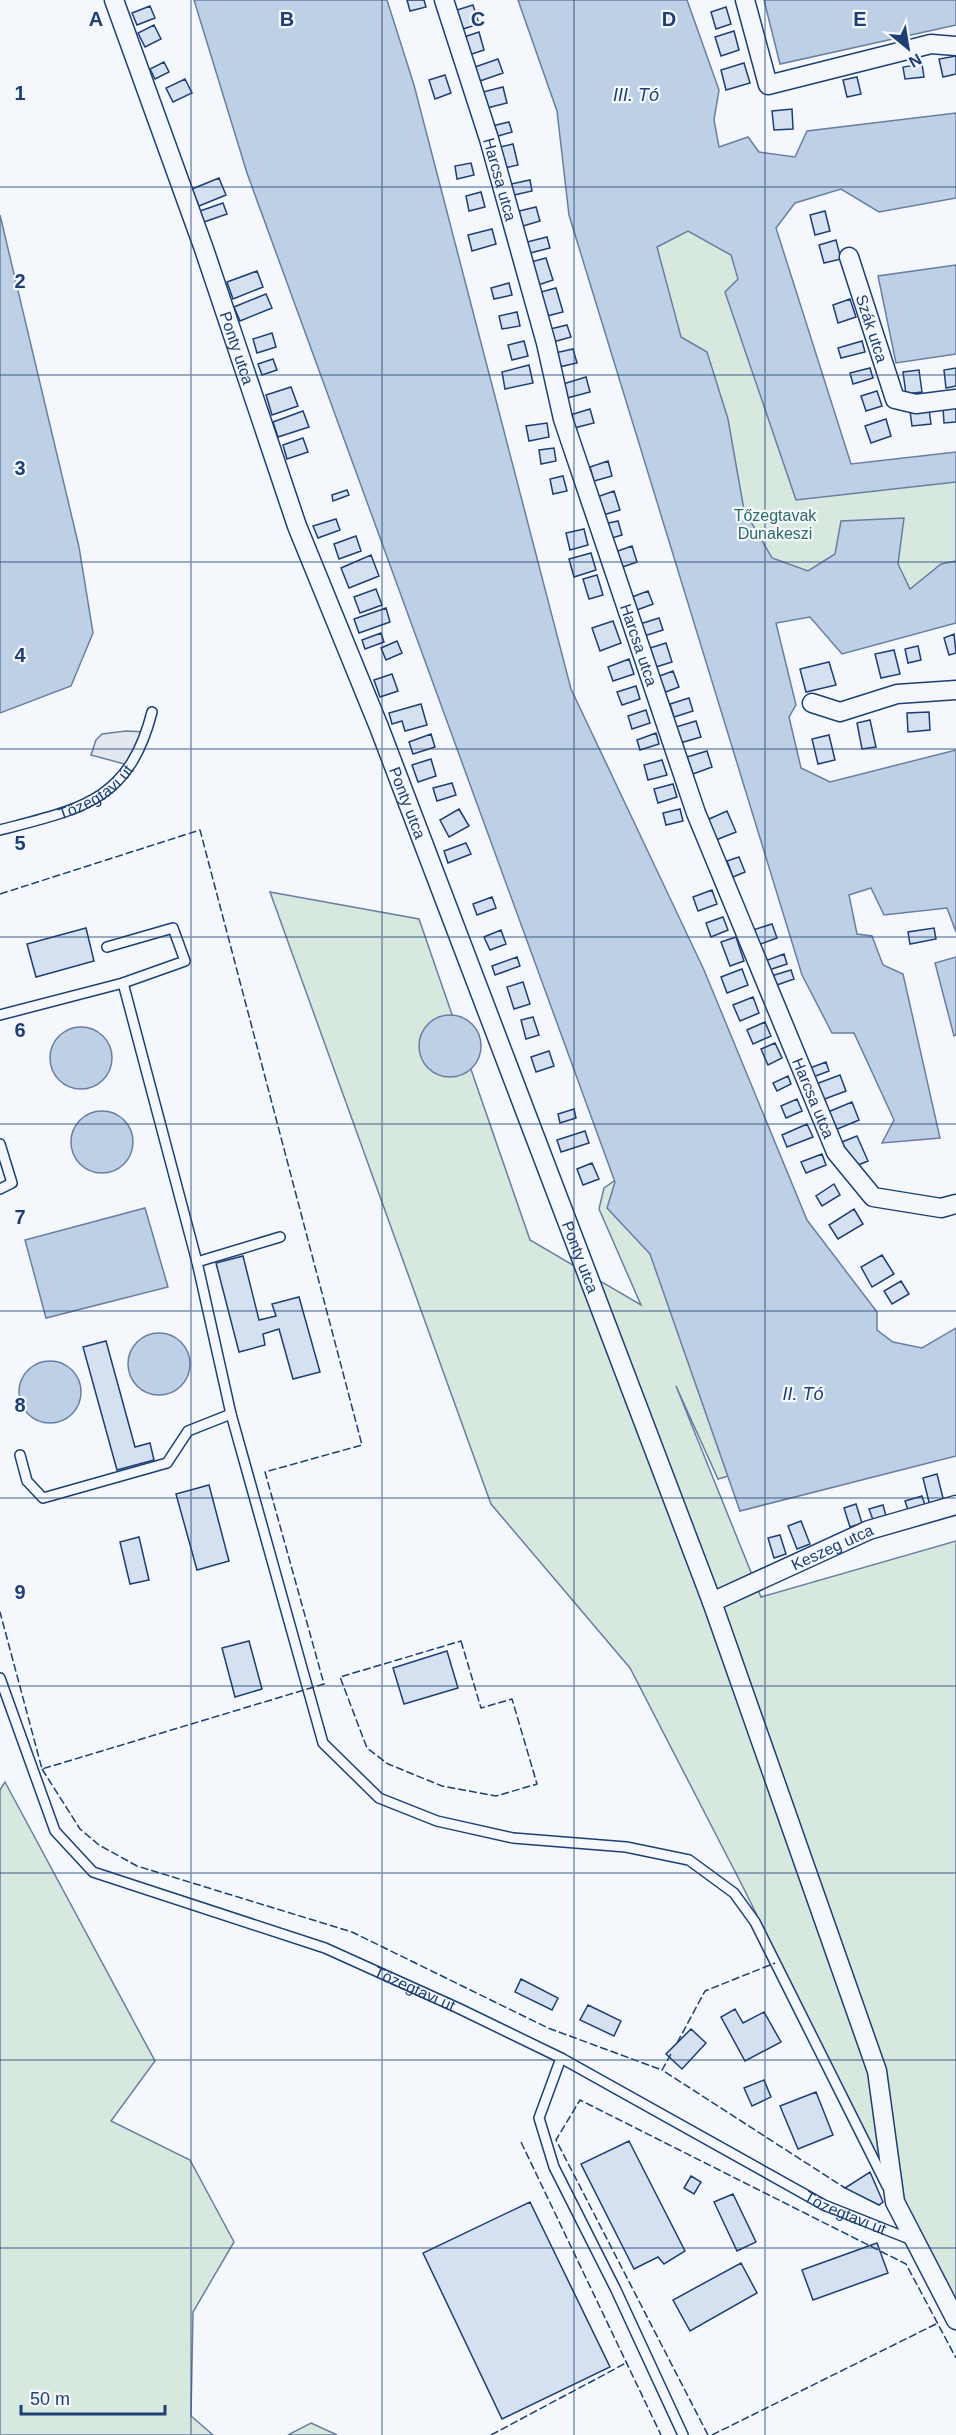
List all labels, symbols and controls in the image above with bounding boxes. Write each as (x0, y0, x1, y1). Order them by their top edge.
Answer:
text: A (89, 8, 103, 30)
text: B (280, 8, 294, 30)
text: C (471, 8, 485, 30)
text: D (662, 8, 676, 30)
text: E (853, 8, 867, 30)
north arrow (878, 18, 938, 78)
text: N (906, 50, 925, 71)
text: 1 (14, 82, 26, 104)
water label: III. Tó (613, 85, 659, 105)
street label: Harcsa utca (481, 136, 520, 223)
text: 2 (14, 270, 26, 292)
street label: Szák utca (853, 292, 891, 364)
street label: Ponty utca (217, 309, 257, 386)
text: 3 (14, 457, 26, 479)
park label: Tőzegtavak Dunakeszi (734, 507, 817, 542)
street label: Harcsa utca (617, 602, 661, 688)
text: 4 (14, 644, 26, 666)
street label: Tőzegtavi út (56, 761, 136, 822)
street label: Ponty utca (386, 764, 429, 841)
text: 5 (14, 832, 26, 854)
text: 6 (14, 1019, 26, 1041)
street label: Harcsa utca (790, 1055, 838, 1141)
text: 7 (14, 1206, 26, 1228)
street label: Ponty utca (559, 1219, 602, 1295)
water label: II. Tó (782, 1384, 824, 1404)
text: 8 (14, 1394, 26, 1416)
street label: Keszeg utca (788, 1521, 876, 1573)
text: 9 (14, 1581, 26, 1603)
street label: Tőzegtavi út (371, 1963, 458, 2014)
street label: Tőzegtavi út (802, 2187, 889, 2238)
scale bar (21, 2378, 165, 2416)
text: 50 m (30, 2389, 70, 2409)

